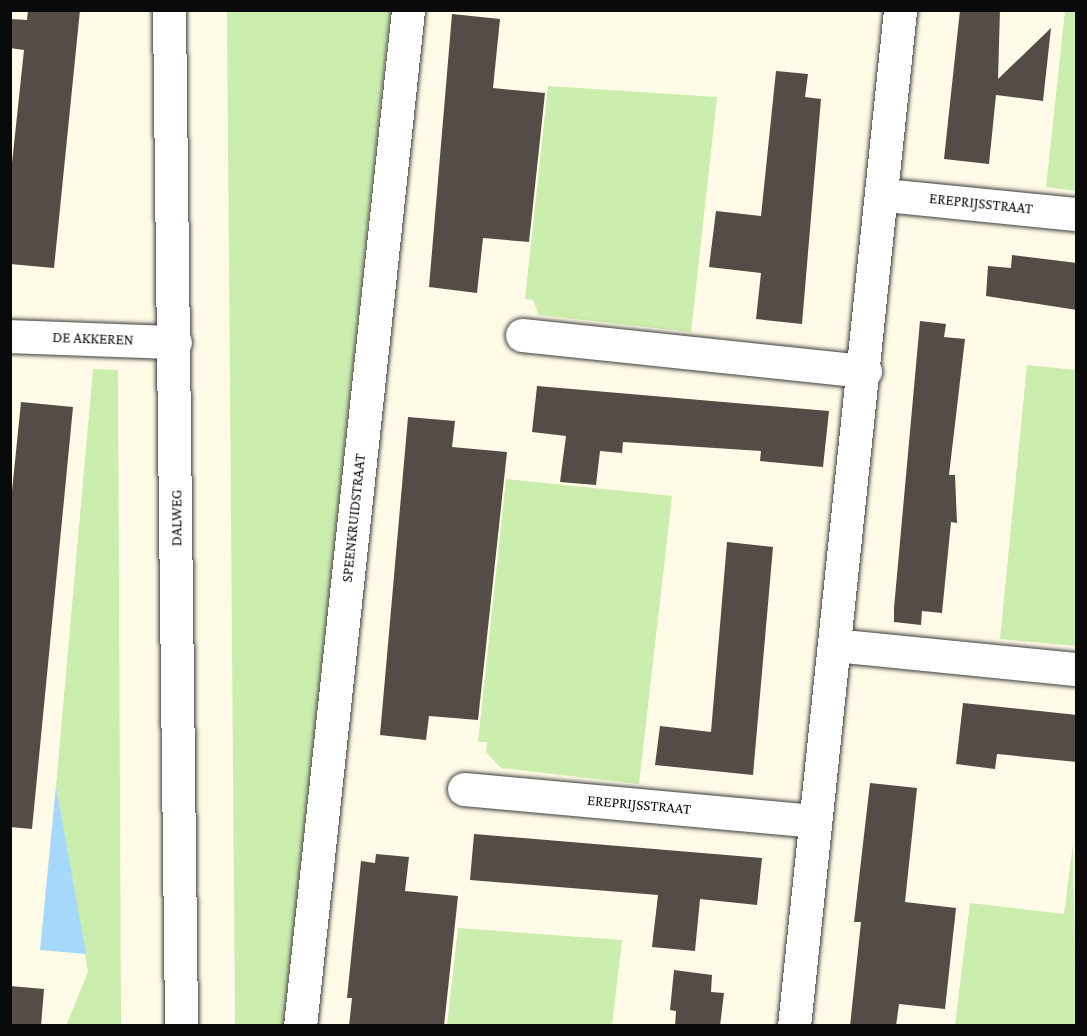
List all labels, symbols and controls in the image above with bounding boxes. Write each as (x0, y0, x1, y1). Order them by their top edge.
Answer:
street label: EREPRIJSSTRAAT (928, 190, 1034, 218)
street label: DE AKKEREN (52, 329, 134, 349)
street label: SPEENKRUIDSTRAAT (338, 453, 370, 583)
street label: DALWEG (168, 490, 186, 546)
street label: EREPRIJSSTRAAT (586, 791, 692, 819)

